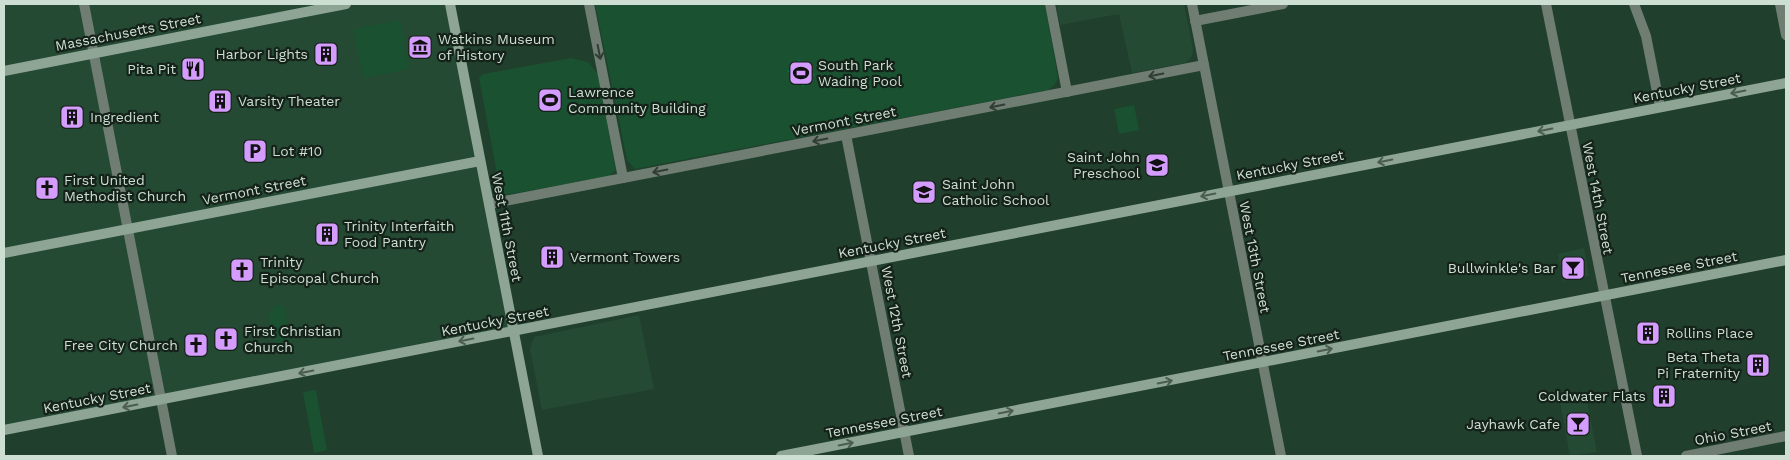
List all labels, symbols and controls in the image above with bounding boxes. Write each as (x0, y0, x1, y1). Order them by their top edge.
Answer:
street label: Massachusetts Street (54, 10, 202, 54)
place label: Watkins Museum of History (438, 31, 555, 63)
museum icon: Watkins Museum of History (407, 34, 433, 60)
building icon: Harbor Lights (313, 41, 339, 67)
one-way arrow (594, 43, 604, 59)
place label: Harbor Lights (215, 46, 308, 62)
restaurant icon: Pita Pit (180, 56, 206, 82)
place label: South Park Wading Pool (818, 57, 902, 89)
sports icon: South Park Wading Pool (788, 60, 814, 86)
place label: Pita Pit (127, 61, 176, 77)
one-way arrow (1148, 70, 1164, 80)
street label: Kentucky Street (1632, 70, 1742, 106)
place label: Lawrence Community Building (568, 84, 706, 116)
sports icon: Lawrence Community Building (537, 87, 563, 113)
building icon: Varsity Theater (207, 88, 233, 114)
one-way arrow (1731, 88, 1747, 97)
place label: Varsity Theater (238, 93, 340, 109)
one-way arrow (989, 101, 1005, 111)
street label: Vermont Street (791, 103, 897, 139)
building icon: Ingredient (59, 104, 85, 130)
place label: Ingredient (90, 109, 159, 125)
one-way arrow (1537, 126, 1553, 136)
one-way arrow (812, 136, 828, 145)
parking icon: Lot #10 (242, 138, 268, 164)
street label: West 14th Street (1579, 140, 1617, 256)
place label: Lot #10 (272, 143, 322, 159)
street label: Kentucky Street (1235, 147, 1345, 183)
place label: Saint John Preschool (1067, 149, 1141, 181)
school or university icon: Saint John Preschool (1144, 152, 1170, 178)
one-way arrow (1377, 157, 1393, 166)
one-way arrow (653, 167, 669, 176)
street label: West 11th Street (489, 171, 525, 283)
place label: First United Methodist Church (64, 172, 186, 204)
street label: Vermont Street (201, 172, 307, 208)
church icon: First United Methodist Church (34, 175, 60, 201)
place label: Saint John Catholic School (942, 176, 1050, 208)
school or university icon: Saint John Catholic School (911, 179, 937, 205)
one-way arrow (1201, 191, 1217, 200)
street label: West 13th Street (1236, 200, 1274, 315)
place label: Trinity Interfaith Food Pantry (344, 218, 454, 250)
building icon: Trinity Interfaith Food Pantry (314, 221, 340, 247)
street label: Kentucky Street (837, 225, 947, 261)
building icon: Vermont Towers (539, 244, 565, 270)
street label: Tennessee Street (1619, 248, 1739, 286)
place label: Vermont Towers (570, 249, 680, 265)
place label: Trinity Episcopal Church (260, 254, 379, 286)
bar icon: Bullwinkle's Bar (1560, 255, 1586, 281)
church icon: Trinity Episcopal Church (229, 257, 255, 283)
place label: Bullwinkle's Bar (1448, 260, 1556, 276)
street label: West 12th Street (878, 265, 916, 380)
street label: Kentucky Street (440, 303, 550, 339)
building icon: Rollins Place (1635, 320, 1661, 346)
place label: First Christian Church (244, 323, 341, 355)
place label: Rollins Place (1666, 325, 1753, 341)
church icon: First Christian Church (213, 326, 239, 352)
street label: Tennessee Street (1221, 326, 1341, 364)
church icon: Free City Church (183, 332, 209, 358)
one-way arrow (458, 336, 474, 346)
place label: Free City Church (64, 337, 178, 353)
one-way arrow (1316, 345, 1332, 355)
place label: Beta Theta Pi Fraternity (1657, 349, 1741, 381)
building icon: Beta Theta Pi Fraternity (1745, 352, 1771, 378)
one-way arrow (299, 367, 315, 377)
one-way arrow (1157, 376, 1173, 386)
street label: Kentucky Street (42, 380, 152, 416)
building icon: Coldwater Flats (1651, 383, 1677, 409)
place label: Coldwater Flats (1538, 388, 1646, 404)
one-way arrow (122, 402, 138, 411)
street label: Tennessee Street (824, 403, 944, 441)
one-way arrow (997, 407, 1013, 417)
bar icon: Jayhawk Cafe (1565, 411, 1591, 437)
place label: Jayhawk Cafe (1466, 416, 1560, 432)
street label: Ohio Street (1693, 418, 1773, 448)
one-way arrow (838, 438, 854, 448)

